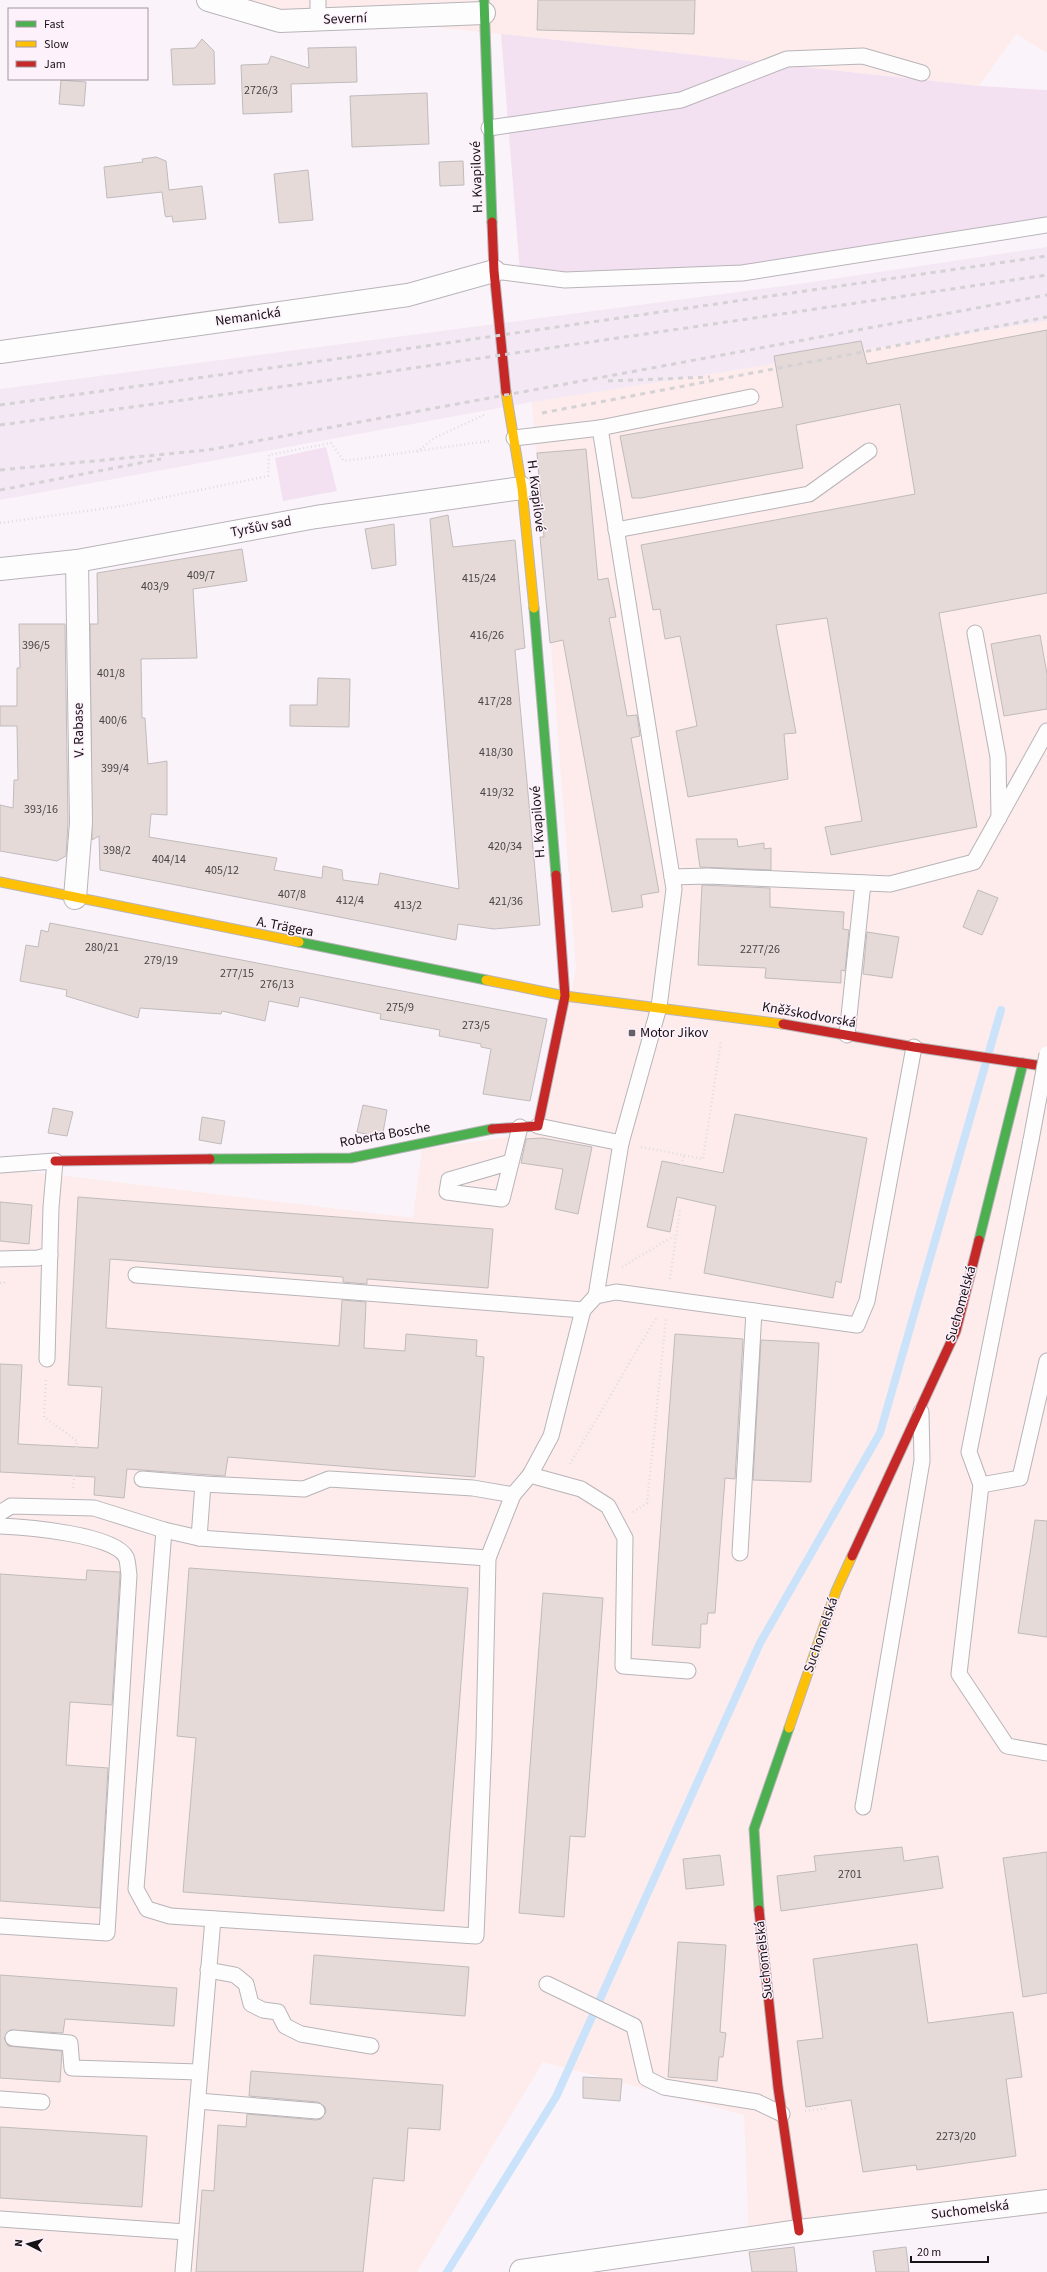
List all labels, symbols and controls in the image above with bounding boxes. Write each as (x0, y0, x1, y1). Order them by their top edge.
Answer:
legend (8, 8, 148, 80)
street label: Severní (323, 8, 368, 30)
text: Fast (44, 16, 64, 33)
text: Slow (44, 36, 69, 53)
text: Jam (44, 56, 66, 73)
house number: 2726/3 (244, 82, 278, 99)
street label: H. Kvapilové (466, 140, 488, 213)
street label: Nemanická (214, 303, 282, 331)
street label: H. Kvapilové (522, 459, 550, 533)
street label: Tyršův sad (229, 511, 293, 543)
house number: 409/7 (187, 567, 215, 584)
house number: 415/24 (462, 570, 496, 587)
house number: 403/9 (141, 578, 169, 595)
house number: 416/26 (470, 627, 504, 644)
house number: 396/5 (22, 637, 50, 654)
house number: 401/8 (97, 665, 125, 682)
house number: 417/28 (478, 693, 512, 710)
street label: V. Rabase (69, 702, 89, 758)
house number: 400/6 (99, 712, 127, 729)
house number: 418/30 (479, 744, 513, 761)
house number: 399/4 (101, 760, 129, 777)
house number: 419/32 (480, 784, 514, 801)
street label: H. Kvapilové (525, 785, 550, 859)
house number: 393/16 (24, 801, 58, 818)
house number: 420/34 (488, 838, 522, 855)
house number: 398/2 (103, 842, 131, 859)
house number: 404/14 (152, 851, 186, 868)
house number: 405/12 (205, 862, 239, 879)
house number: 407/8 (278, 886, 306, 903)
house number: 412/4 (336, 892, 364, 909)
house number: 421/36 (489, 893, 523, 910)
house number: 413/2 (394, 897, 422, 914)
street label: A. Trägera (255, 912, 315, 942)
house number: 280/21 (85, 939, 119, 956)
house number: 2277/26 (740, 941, 780, 958)
house number: 279/19 (144, 952, 178, 969)
house number: 277/15 (220, 965, 254, 982)
house number: 276/13 (260, 976, 294, 993)
street label: Kněžskodvorská (760, 997, 858, 1033)
house number: 275/9 (386, 999, 414, 1016)
house number: 273/5 (462, 1017, 490, 1034)
place label: Motor Jikov (640, 1023, 709, 1043)
marker: Motor Jikov (627, 1028, 637, 1038)
street label: Roberta Bosche (338, 1117, 432, 1153)
street label: Suchomelská (941, 1264, 981, 1344)
street label: Suchomelská (799, 1595, 843, 1675)
house number: 2701 (838, 1866, 862, 1883)
street label: Suchomelská (750, 1920, 778, 2000)
house number: 2273/20 (936, 2128, 976, 2145)
street label: Suchomelská (930, 2195, 1010, 2225)
north arrow (8, 2224, 48, 2264)
scale bar (911, 2238, 988, 2264)
text: N (11, 2239, 26, 2247)
text: 20 m (917, 2244, 941, 2261)

